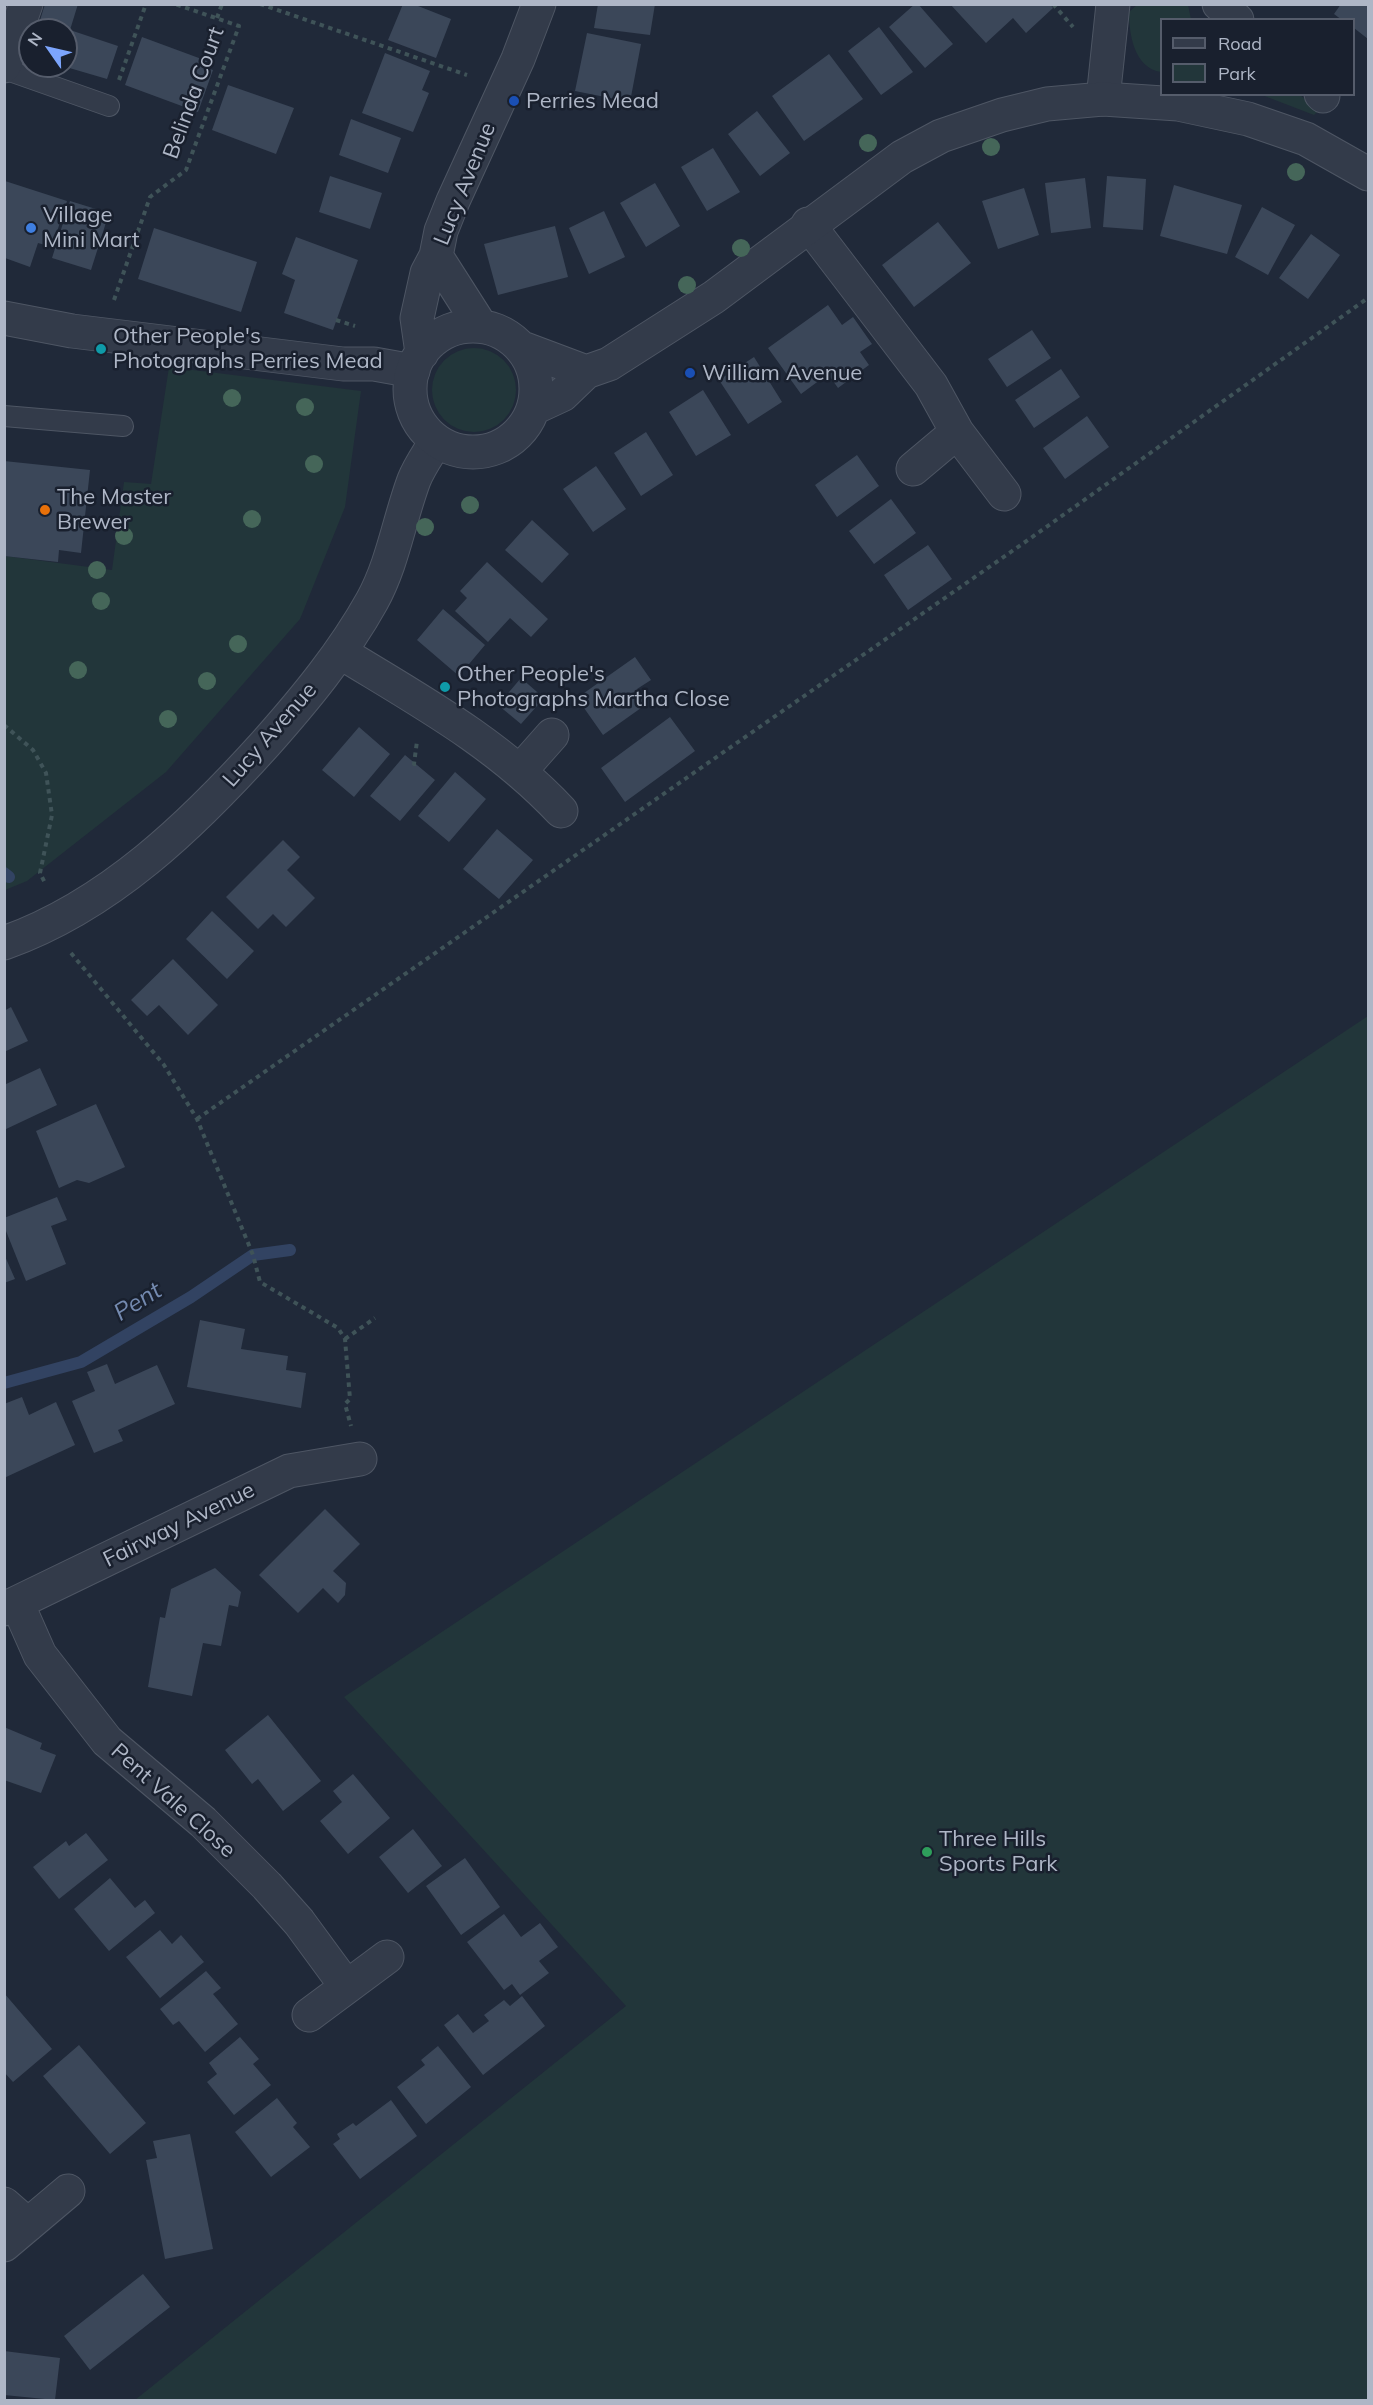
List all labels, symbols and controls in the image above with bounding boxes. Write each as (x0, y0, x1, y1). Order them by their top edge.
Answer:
north arrow (18, 18, 78, 78)
legend (1160, 18, 1355, 96)
street label: Belinda Court (158, 24, 230, 162)
text: N (23, 28, 46, 50)
text: Road (1218, 32, 1262, 55)
text: Park (1218, 62, 1256, 85)
place label: Perries Mead (526, 88, 659, 114)
marker: Perries Mead (507, 94, 521, 108)
street label: Lucy Avenue (429, 119, 501, 249)
place label: Village Mini Mart (43, 202, 139, 254)
marker: Village Mini Mart (24, 221, 38, 235)
place label: Other People's Photographs Perries Mead (113, 323, 383, 374)
marker: Other People's Photographs Perries Mead (94, 342, 108, 356)
place label: William Avenue (702, 360, 862, 386)
marker: William Avenue (683, 366, 697, 380)
place label: The Master Brewer (57, 484, 171, 536)
marker: The Master Brewer (38, 503, 52, 517)
place label: Other People's Photographs Martha Close (457, 661, 730, 712)
street label: Lucy Avenue (218, 677, 322, 793)
marker: Other People's Photographs Martha Close (438, 680, 452, 694)
water label: Pent (109, 1276, 167, 1328)
street label: Fairway Avenue (99, 1477, 259, 1573)
street label: Pent Vale Close (105, 1738, 241, 1864)
place label: Three Hills Sports Park (939, 1826, 1058, 1878)
marker: Three Hills Sports Park (920, 1845, 934, 1859)

